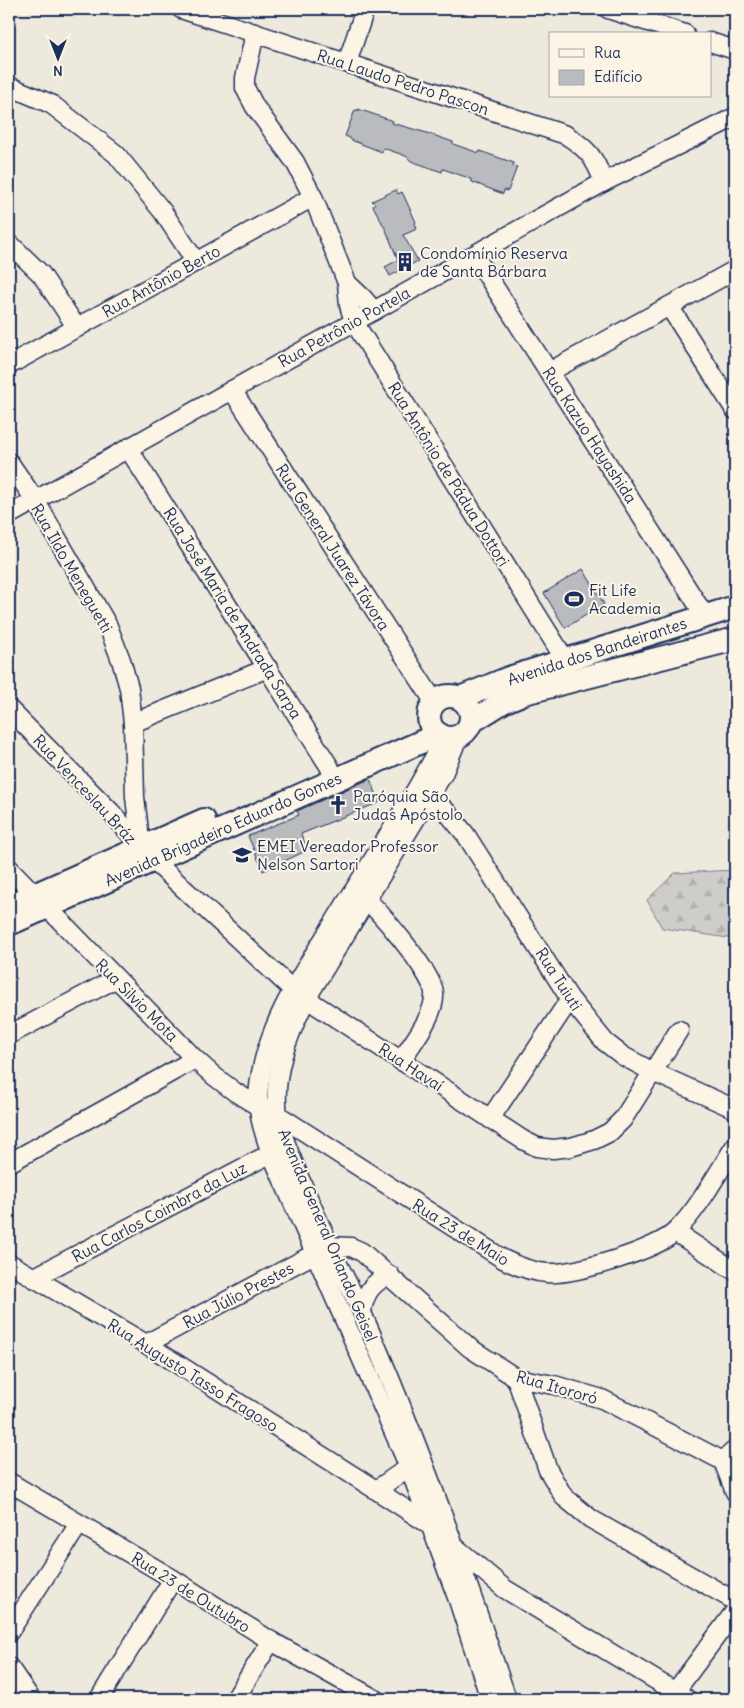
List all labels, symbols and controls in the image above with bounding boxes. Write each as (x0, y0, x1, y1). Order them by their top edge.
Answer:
north arrow (32, 32, 82, 82)
legend (549, 32, 712, 98)
text: Rua (594, 43, 621, 62)
street label: Rua Laudo Pedro Pascon (315, 45, 491, 119)
text: N (53, 62, 63, 80)
text: Edifício (594, 67, 642, 86)
street label: Rua Antônio Berto (99, 240, 223, 322)
place label: Condomínio Reserva de Santa Bárbara (420, 243, 568, 281)
building icon: Condomínio Reserva de Santa Bárbara (394, 251, 416, 273)
street label: Rua Petrônio Portela (275, 282, 413, 372)
street label: Rua Kazuo Hayashida (538, 363, 642, 507)
street label: Rua Antônio de Pádua Dottori (384, 378, 514, 570)
street label: Rua General Juarez Távora (272, 460, 394, 634)
street label: Rua Ildo Meneguetti (27, 500, 117, 636)
street label: Rua José Maria de Andrada Sarpa (159, 504, 307, 722)
place label: Fit Life Academia (589, 580, 661, 618)
sports icon: Fit Life Academia (563, 588, 585, 610)
street label: Avenida dos Bandeirantes (505, 613, 689, 689)
street label: Rua Venceslau Bráz (29, 730, 141, 848)
street label: Avenida Brigadeiro Eduardo Gomes (101, 768, 345, 890)
place label: Paróquia São Judas Apóstolo (353, 786, 463, 824)
church icon: Paróquia São Judas Apóstolo (327, 794, 349, 816)
place label: EMEI Vereador Professor Nelson Sartori (257, 836, 439, 874)
school or university icon: EMEI Vereador Professor Nelson Sartori (231, 844, 253, 866)
street label: Rua Tuiuti (531, 944, 587, 1014)
street label: Rua Silvio Mota (91, 954, 183, 1046)
street label: Rua Havaí (375, 1039, 448, 1096)
street label: Avenida General Orlando Geisel (274, 1126, 382, 1344)
street label: Rua Carlos Coimbra da Luz (68, 1157, 250, 1267)
street label: Rua 23 de Maio (409, 1194, 513, 1270)
street label: Rua Júlio Prestes (179, 1257, 297, 1333)
street label: Rua Augusto Tasso Fragoso (104, 1314, 282, 1436)
street label: Rua Itororó (514, 1366, 600, 1408)
street label: Rua 23 de Outubro (128, 1547, 254, 1637)

